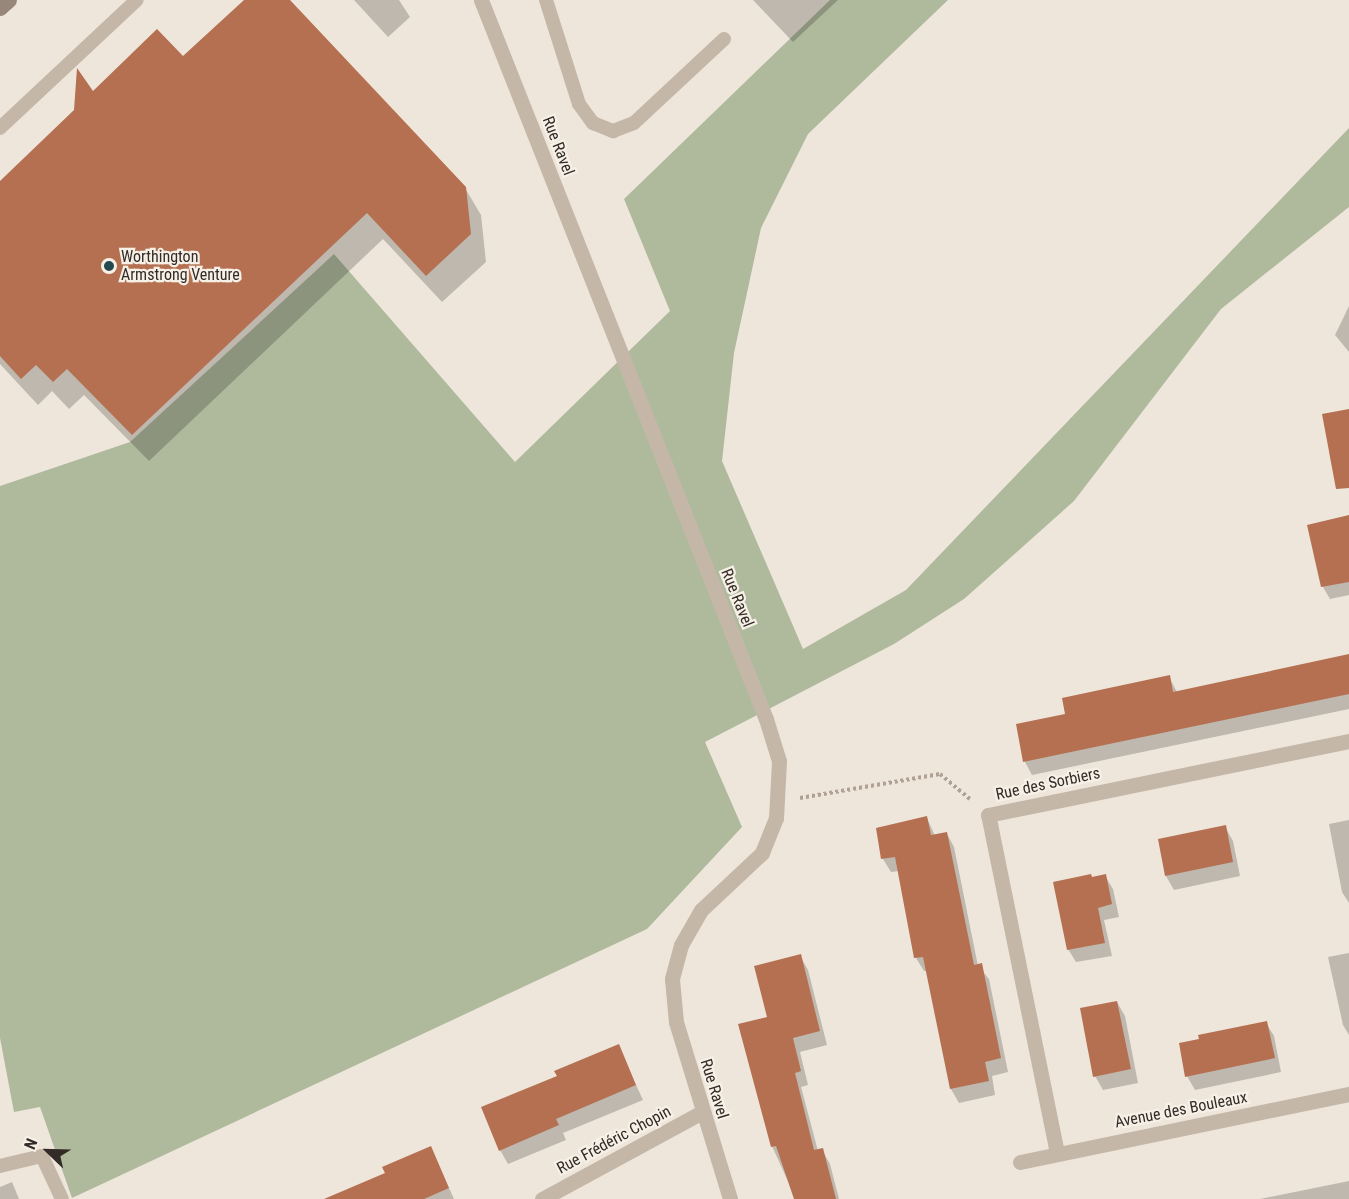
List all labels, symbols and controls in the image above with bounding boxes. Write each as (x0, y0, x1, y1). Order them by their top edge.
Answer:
street label: Rue Ravel (538, 114, 578, 178)
place label: Worthington Armstrong Venture (121, 247, 240, 285)
marker: Worthington Armstrong Venture (102, 259, 116, 273)
street label: Rue Ravel (717, 566, 757, 630)
street label: Rue des Sorbiers (994, 764, 1102, 804)
street label: Rue Ravel (696, 1057, 732, 1121)
street label: Avenue des Bouleaux (1113, 1088, 1249, 1132)
street label: Rue Frédéric Chopin (554, 1102, 674, 1178)
north arrow (18, 1121, 78, 1181)
text: N (20, 1136, 42, 1152)

